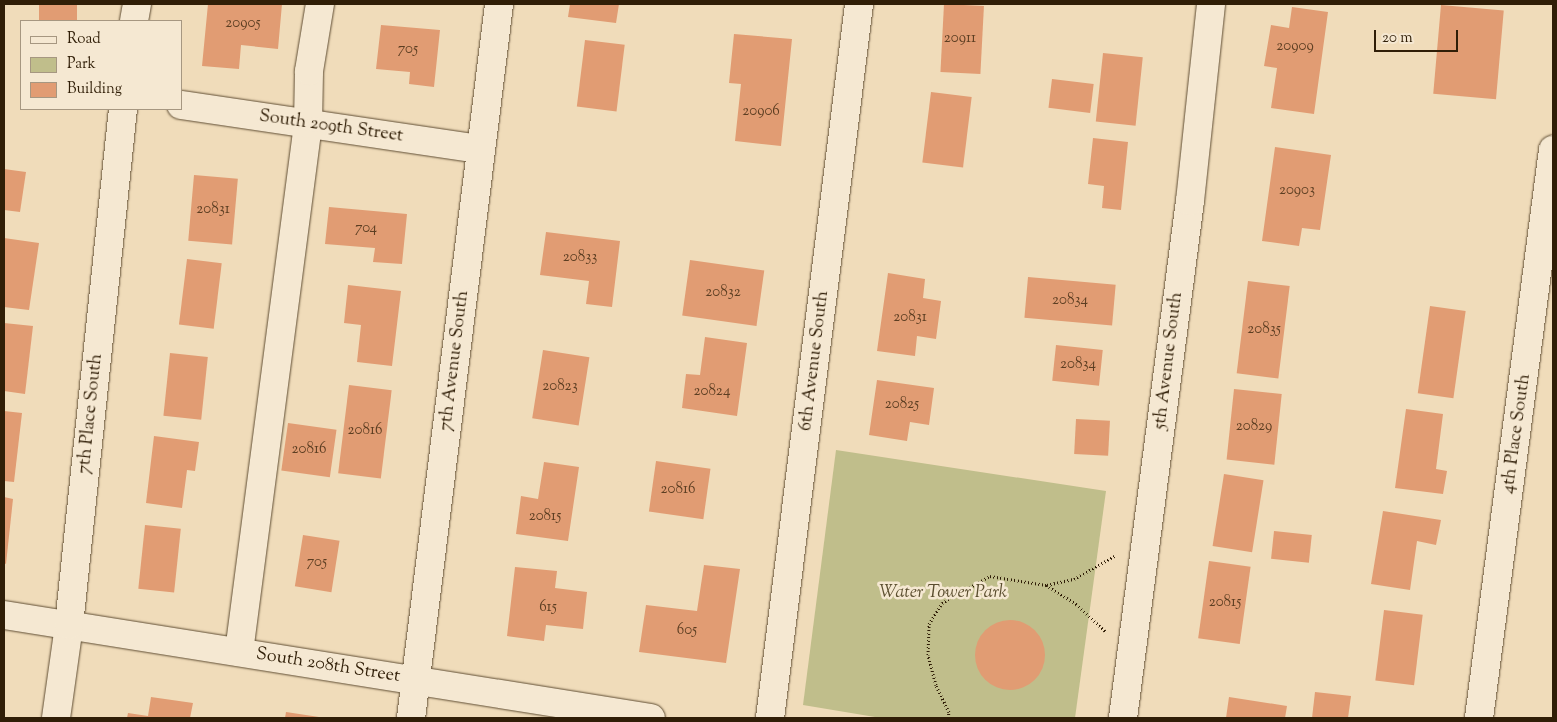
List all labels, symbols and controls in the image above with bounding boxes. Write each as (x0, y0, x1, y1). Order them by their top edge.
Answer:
house number: 20905 (225, 15, 261, 33)
legend (20, 20, 182, 110)
scale bar (1377, 20, 1461, 52)
text: 20 m (1382, 28, 1413, 49)
text: Road (67, 29, 101, 50)
house number: 20911 (944, 30, 976, 48)
house number: 20909 (1276, 38, 1314, 56)
house number: 705 (398, 41, 418, 59)
text: Park (67, 54, 96, 75)
text: Building (67, 79, 122, 100)
house number: 20906 (742, 103, 780, 121)
street label: South 209th Street (258, 106, 404, 148)
house number: 20903 (1279, 182, 1315, 200)
house number: 20831 (196, 201, 230, 219)
house number: 704 (355, 220, 377, 238)
house number: 20833 (563, 249, 597, 267)
house number: 20832 (705, 284, 741, 302)
street label: 7th Avenue South (436, 290, 474, 432)
street label: 6th Avenue South (796, 290, 834, 432)
street label: 5th Avenue South (1150, 291, 1188, 431)
house number: 20834 (1052, 292, 1088, 310)
house number: 20831 (893, 309, 927, 327)
house number: 20835 (1247, 321, 1281, 339)
street label: 7th Place South (74, 353, 108, 475)
house number: 20834 (1060, 356, 1096, 374)
street label: 4th Place South (1498, 373, 1536, 495)
house number: 20823 (542, 378, 578, 396)
house number: 20824 (694, 383, 730, 401)
house number: 20825 (885, 396, 919, 414)
house number: 20829 (1236, 418, 1272, 436)
house number: 20816 (347, 422, 383, 440)
house number: 20816 (291, 441, 327, 459)
house number: 20816 (660, 481, 696, 499)
house number: 20815 (529, 508, 561, 526)
house number: 705 (307, 554, 327, 572)
park label: Water Tower Park (879, 582, 1007, 604)
house number: 20815 (1209, 594, 1241, 612)
house number: 615 (539, 599, 557, 617)
house number: 605 (677, 622, 697, 640)
street label: South 208th Street (254, 644, 402, 688)

